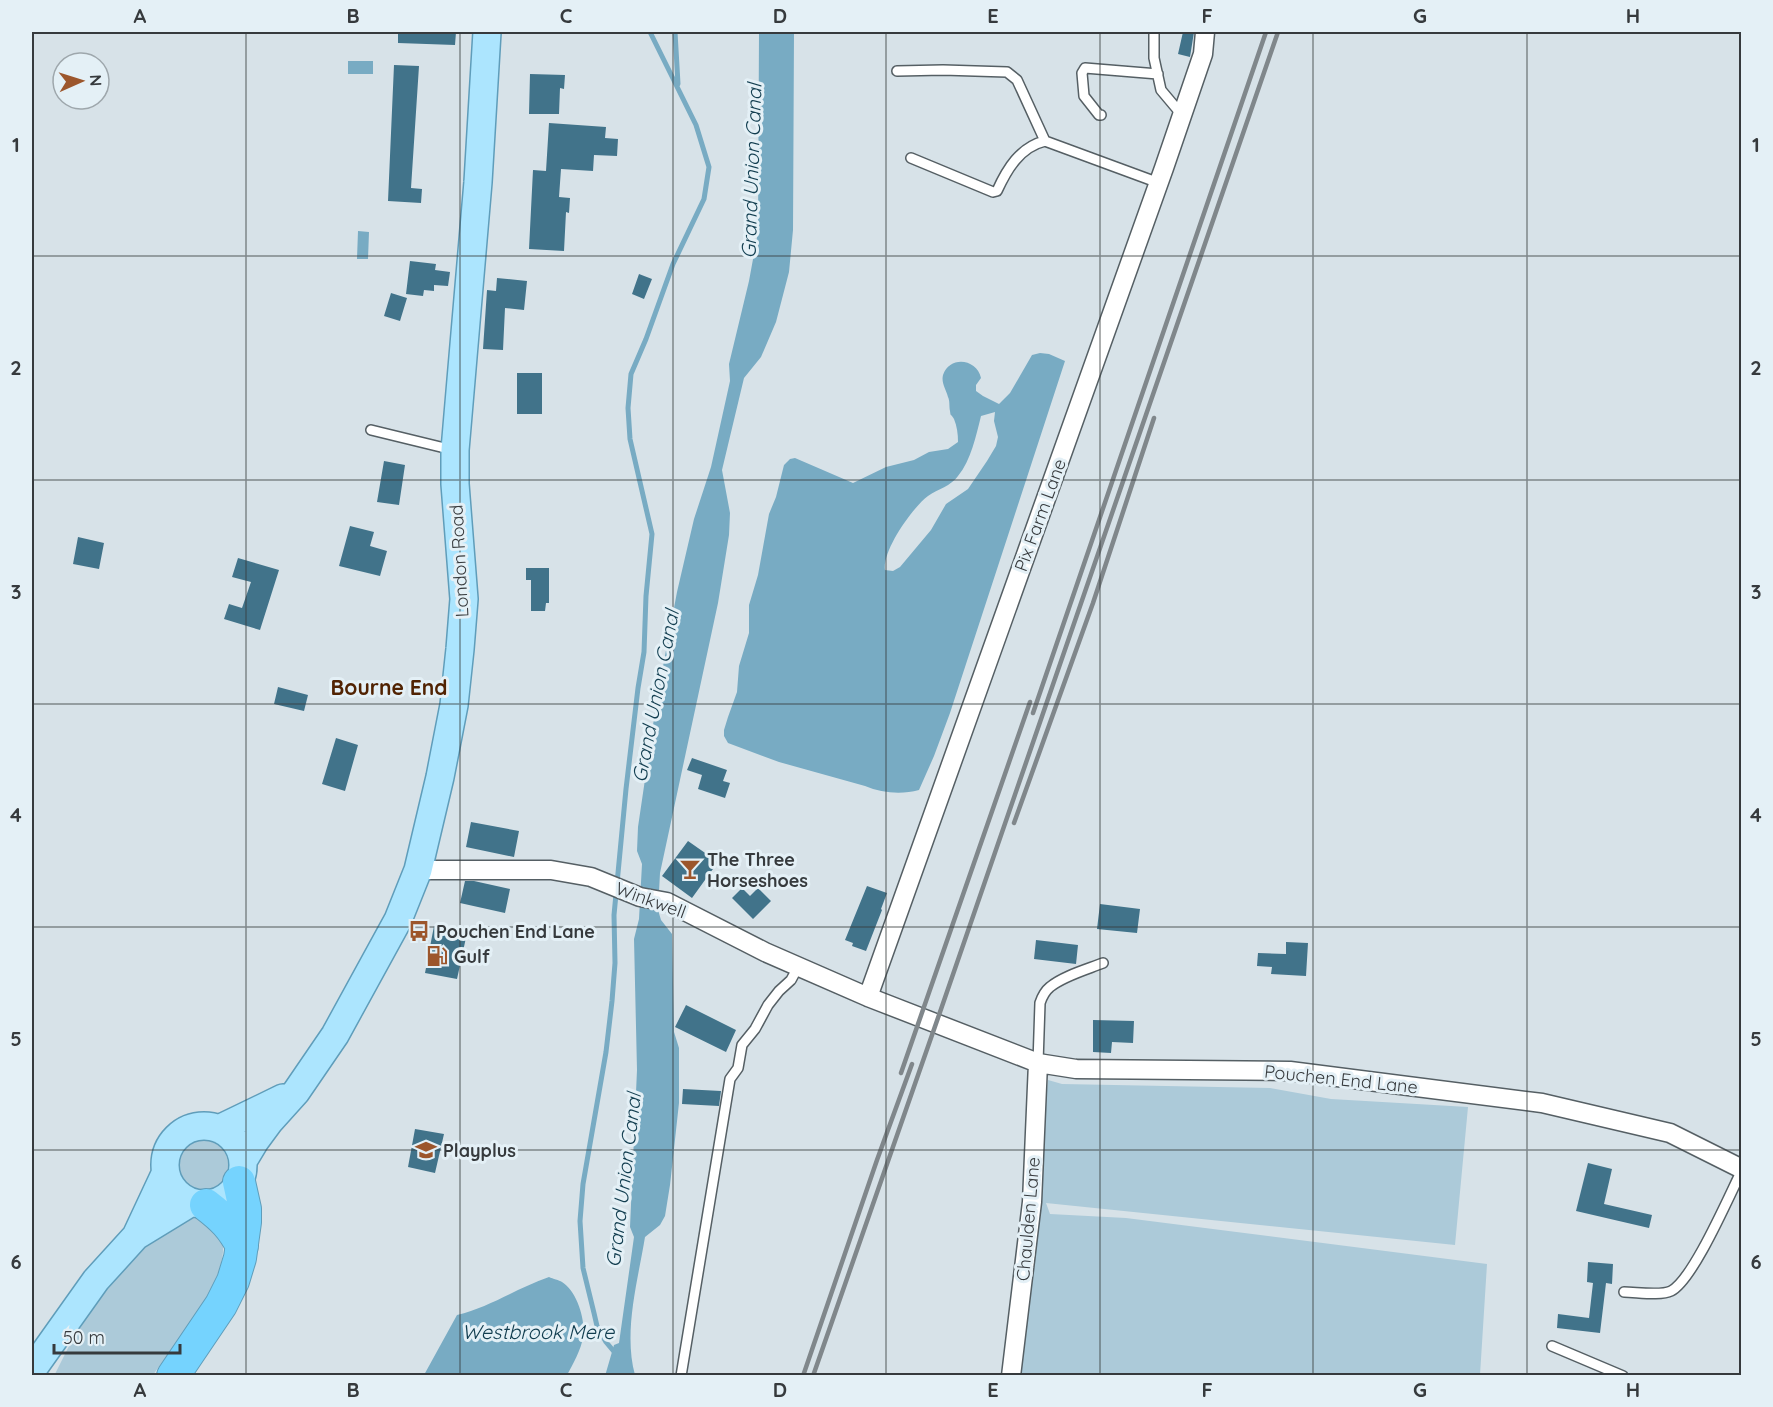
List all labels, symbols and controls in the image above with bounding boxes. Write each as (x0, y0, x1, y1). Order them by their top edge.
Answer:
text: A (134, 3, 147, 28)
text: B (346, 3, 360, 28)
text: C (560, 3, 573, 28)
text: D (773, 3, 787, 28)
text: E (987, 3, 999, 28)
text: F (1201, 3, 1213, 28)
text: G (1413, 3, 1427, 28)
text: H (1626, 3, 1640, 28)
north arrow (51, 51, 111, 111)
text: N (86, 74, 106, 87)
water label: Grand Union Canal (735, 81, 767, 259)
text: 1 (12, 132, 20, 157)
text: 1 (1752, 132, 1760, 157)
text: 2 (10, 355, 22, 380)
text: 2 (1750, 355, 1762, 380)
street label: Pix Farm Lane (1009, 456, 1071, 574)
street label: London Road (445, 504, 473, 618)
text: 3 (11, 579, 21, 604)
text: 3 (1751, 579, 1761, 604)
water label: Grand Union Canal (626, 605, 684, 784)
district label: Bourne End (331, 674, 447, 700)
text: 4 (10, 802, 22, 827)
text: 4 (1750, 802, 1762, 827)
place label: The Three Horseshoes (707, 848, 808, 892)
bar icon: The Three Horseshoes (678, 857, 702, 881)
street label: Winkwell (613, 877, 689, 923)
bus stop icon: Pouchen End Lane (407, 919, 431, 943)
place label: Pouchen End Lane (436, 920, 595, 943)
fuel station icon: Gulf (425, 944, 449, 968)
place label: Gulf (454, 945, 490, 968)
text: 5 (10, 1026, 22, 1051)
text: 5 (1750, 1026, 1762, 1051)
street label: Pouchen End Lane (1263, 1060, 1419, 1098)
water label: Grand Union Canal (600, 1089, 646, 1269)
school or university icon: Playplus (414, 1138, 438, 1162)
place label: Playplus (443, 1139, 516, 1162)
street label: Chaulden Lane (1011, 1156, 1045, 1282)
text: 6 (10, 1249, 22, 1274)
text: 6 (1750, 1249, 1762, 1274)
scale bar (54, 1317, 180, 1355)
water label: Westbrook Mere (462, 1319, 615, 1344)
text: 50 m (63, 1326, 105, 1349)
text: A (134, 1377, 147, 1402)
text: B (346, 1377, 360, 1402)
text: C (560, 1377, 573, 1402)
text: D (773, 1377, 787, 1402)
text: E (987, 1377, 999, 1402)
text: F (1201, 1377, 1213, 1402)
text: G (1413, 1377, 1427, 1402)
text: H (1626, 1377, 1640, 1402)

